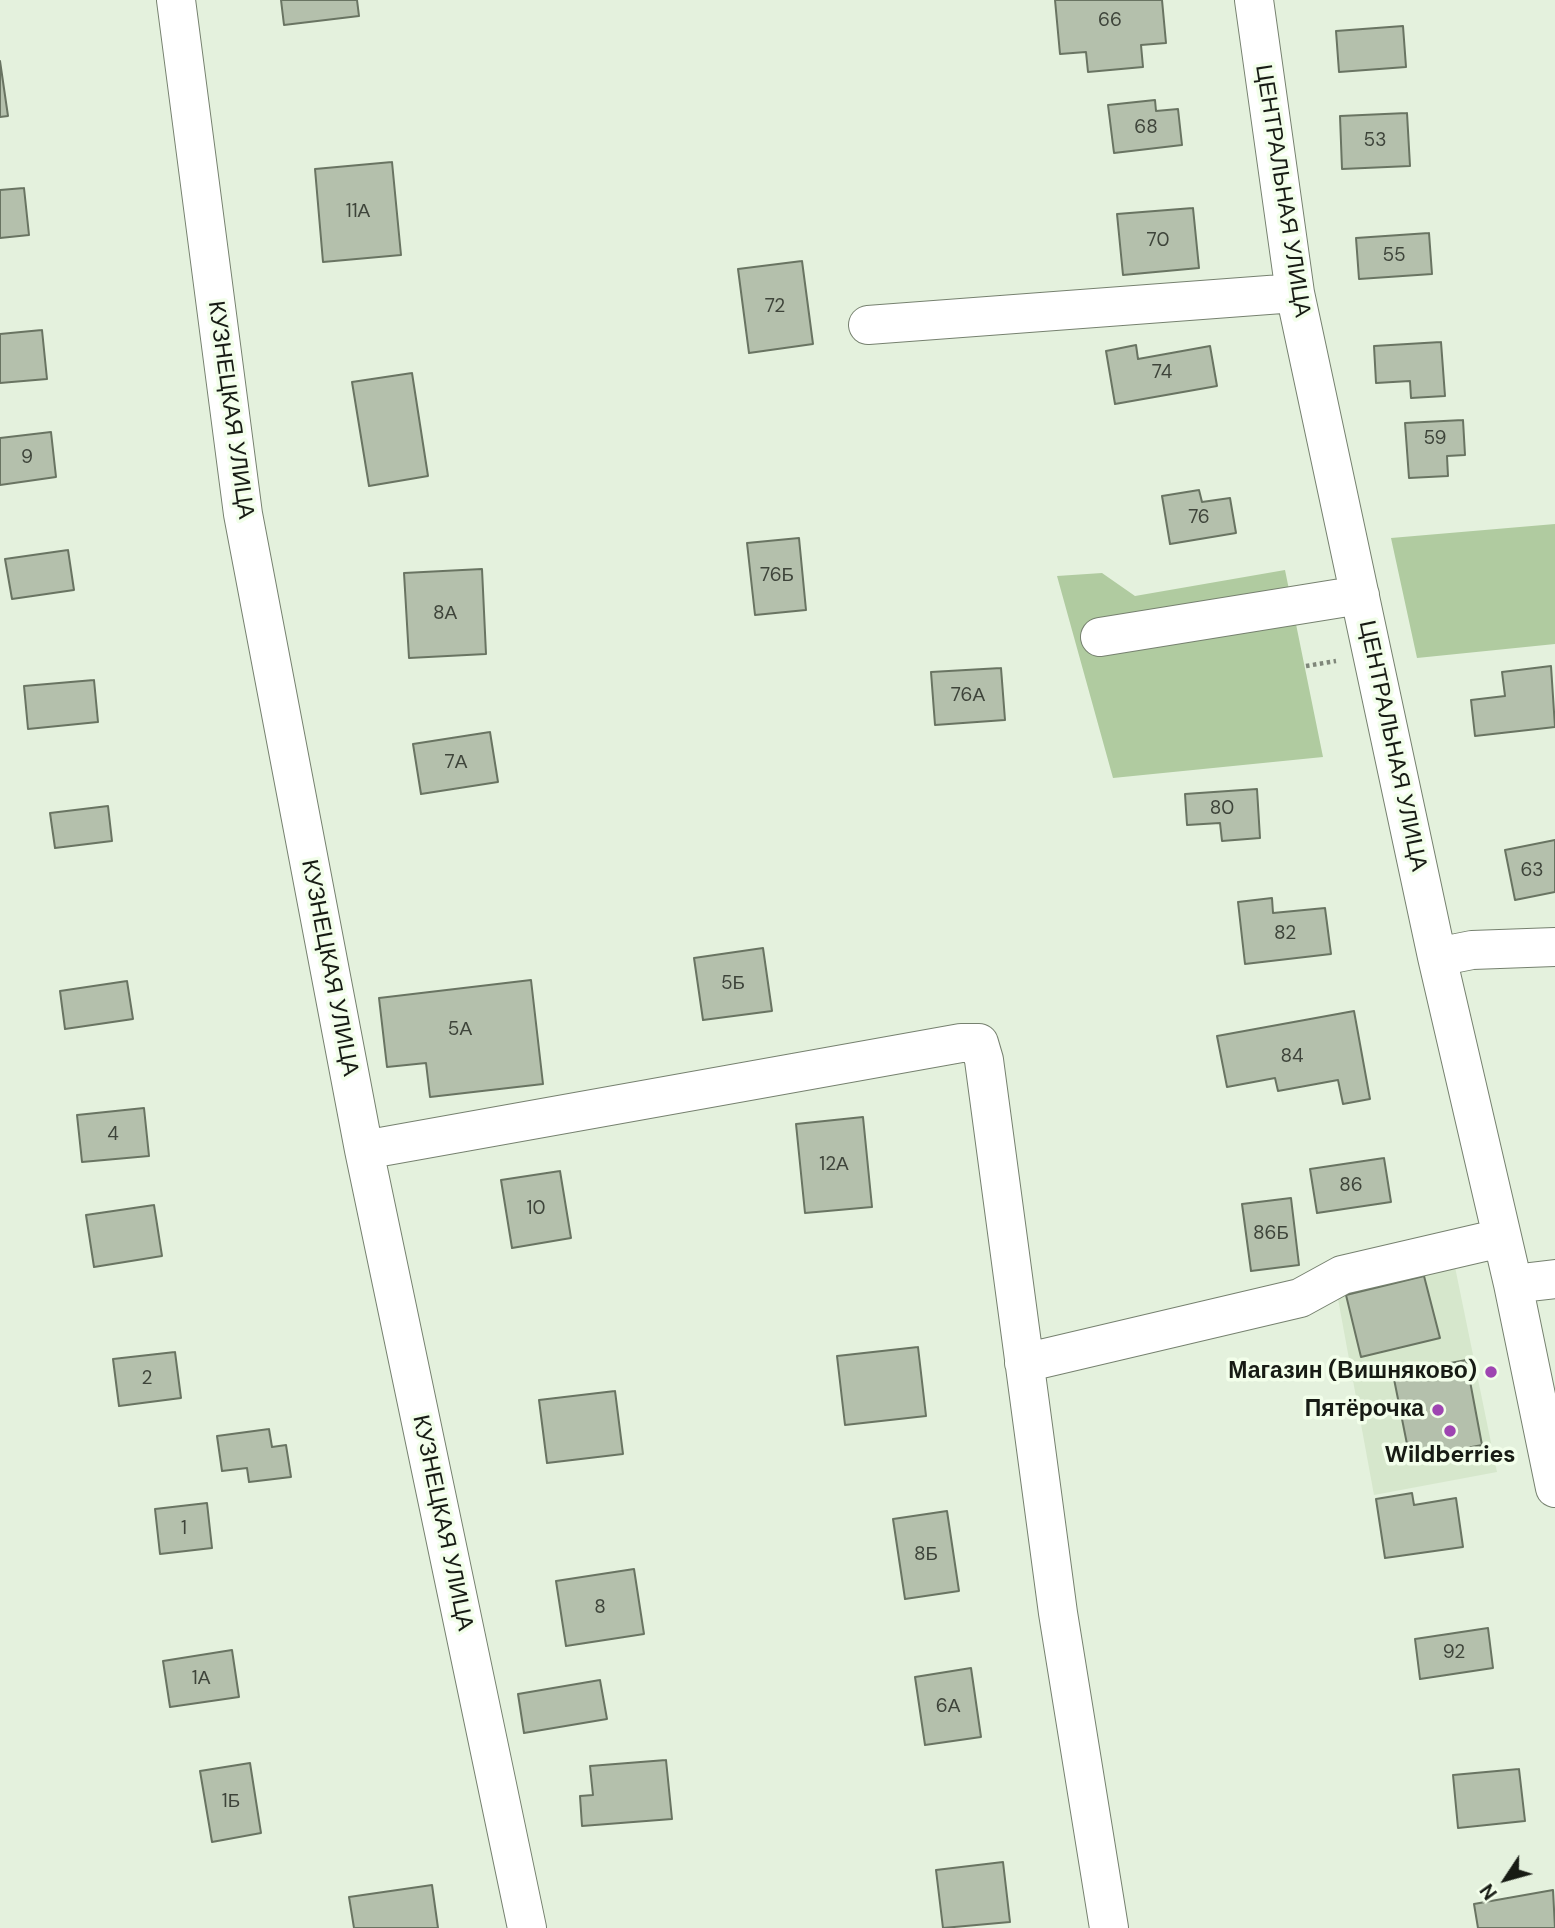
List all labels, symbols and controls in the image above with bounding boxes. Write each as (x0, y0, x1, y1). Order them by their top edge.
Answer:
house number: 66 (1098, 10, 1122, 32)
street label: ЦЕНТРАЛЬНАЯ УЛИЦА (1248, 63, 1316, 319)
house number: 68 (1134, 117, 1158, 139)
house number: 53 (1364, 130, 1386, 152)
house number: 11А (346, 201, 370, 223)
house number: 70 (1147, 230, 1169, 252)
house number: 55 (1382, 245, 1406, 267)
house number: 72 (765, 296, 785, 318)
street label: КУЗНЕЦКАЯ УЛИЦА (201, 299, 259, 521)
house number: 74 (1152, 362, 1172, 384)
house number: 59 (1424, 428, 1446, 450)
house number: 9 (21, 447, 33, 469)
house number: 76 (1188, 507, 1210, 529)
house number: 76Б (760, 565, 794, 587)
house number: 8А (433, 603, 457, 625)
street label: ЦЕНТРАЛЬНАЯ УЛИЦА (1352, 618, 1432, 874)
house number: 76А (951, 685, 985, 707)
house number: 7А (445, 752, 467, 774)
house number: 80 (1210, 798, 1234, 820)
street label: КУЗНЕЦКАЯ УЛИЦА (294, 857, 364, 1079)
house number: 63 (1520, 860, 1544, 882)
house number: 82 (1274, 923, 1296, 945)
house number: 5Б (721, 973, 745, 995)
house number: 5А (448, 1019, 472, 1041)
house number: 84 (1280, 1046, 1304, 1068)
house number: 4 (107, 1124, 119, 1146)
house number: 12А (819, 1154, 849, 1176)
house number: 86 (1339, 1175, 1363, 1197)
house number: 10 (527, 1198, 545, 1220)
house number: 86Б (1253, 1223, 1289, 1245)
place label: Магазин (Вишняково) (1228, 1358, 1477, 1386)
marker: Магазин (Вишняково) (1483, 1364, 1499, 1380)
house number: 2 (142, 1368, 152, 1390)
place label: Пятёрочка (1305, 1396, 1424, 1424)
marker: Пятёрочка (1430, 1402, 1446, 1418)
street label: КУЗНЕЦКАЯ УЛИЦА (406, 1413, 478, 1633)
marker: Wildberries (1442, 1423, 1458, 1439)
place label: Wildberries (1384, 1442, 1516, 1470)
house number: 1 (181, 1518, 187, 1540)
house number: 8Б (914, 1544, 938, 1566)
house number: 8 (594, 1597, 606, 1619)
house number: 92 (1443, 1642, 1465, 1664)
house number: 1А (192, 1668, 210, 1690)
house number: 6А (936, 1696, 960, 1718)
house number: 1Б (222, 1791, 240, 1813)
north arrow (1471, 1844, 1541, 1914)
text: N (1474, 1879, 1503, 1905)

